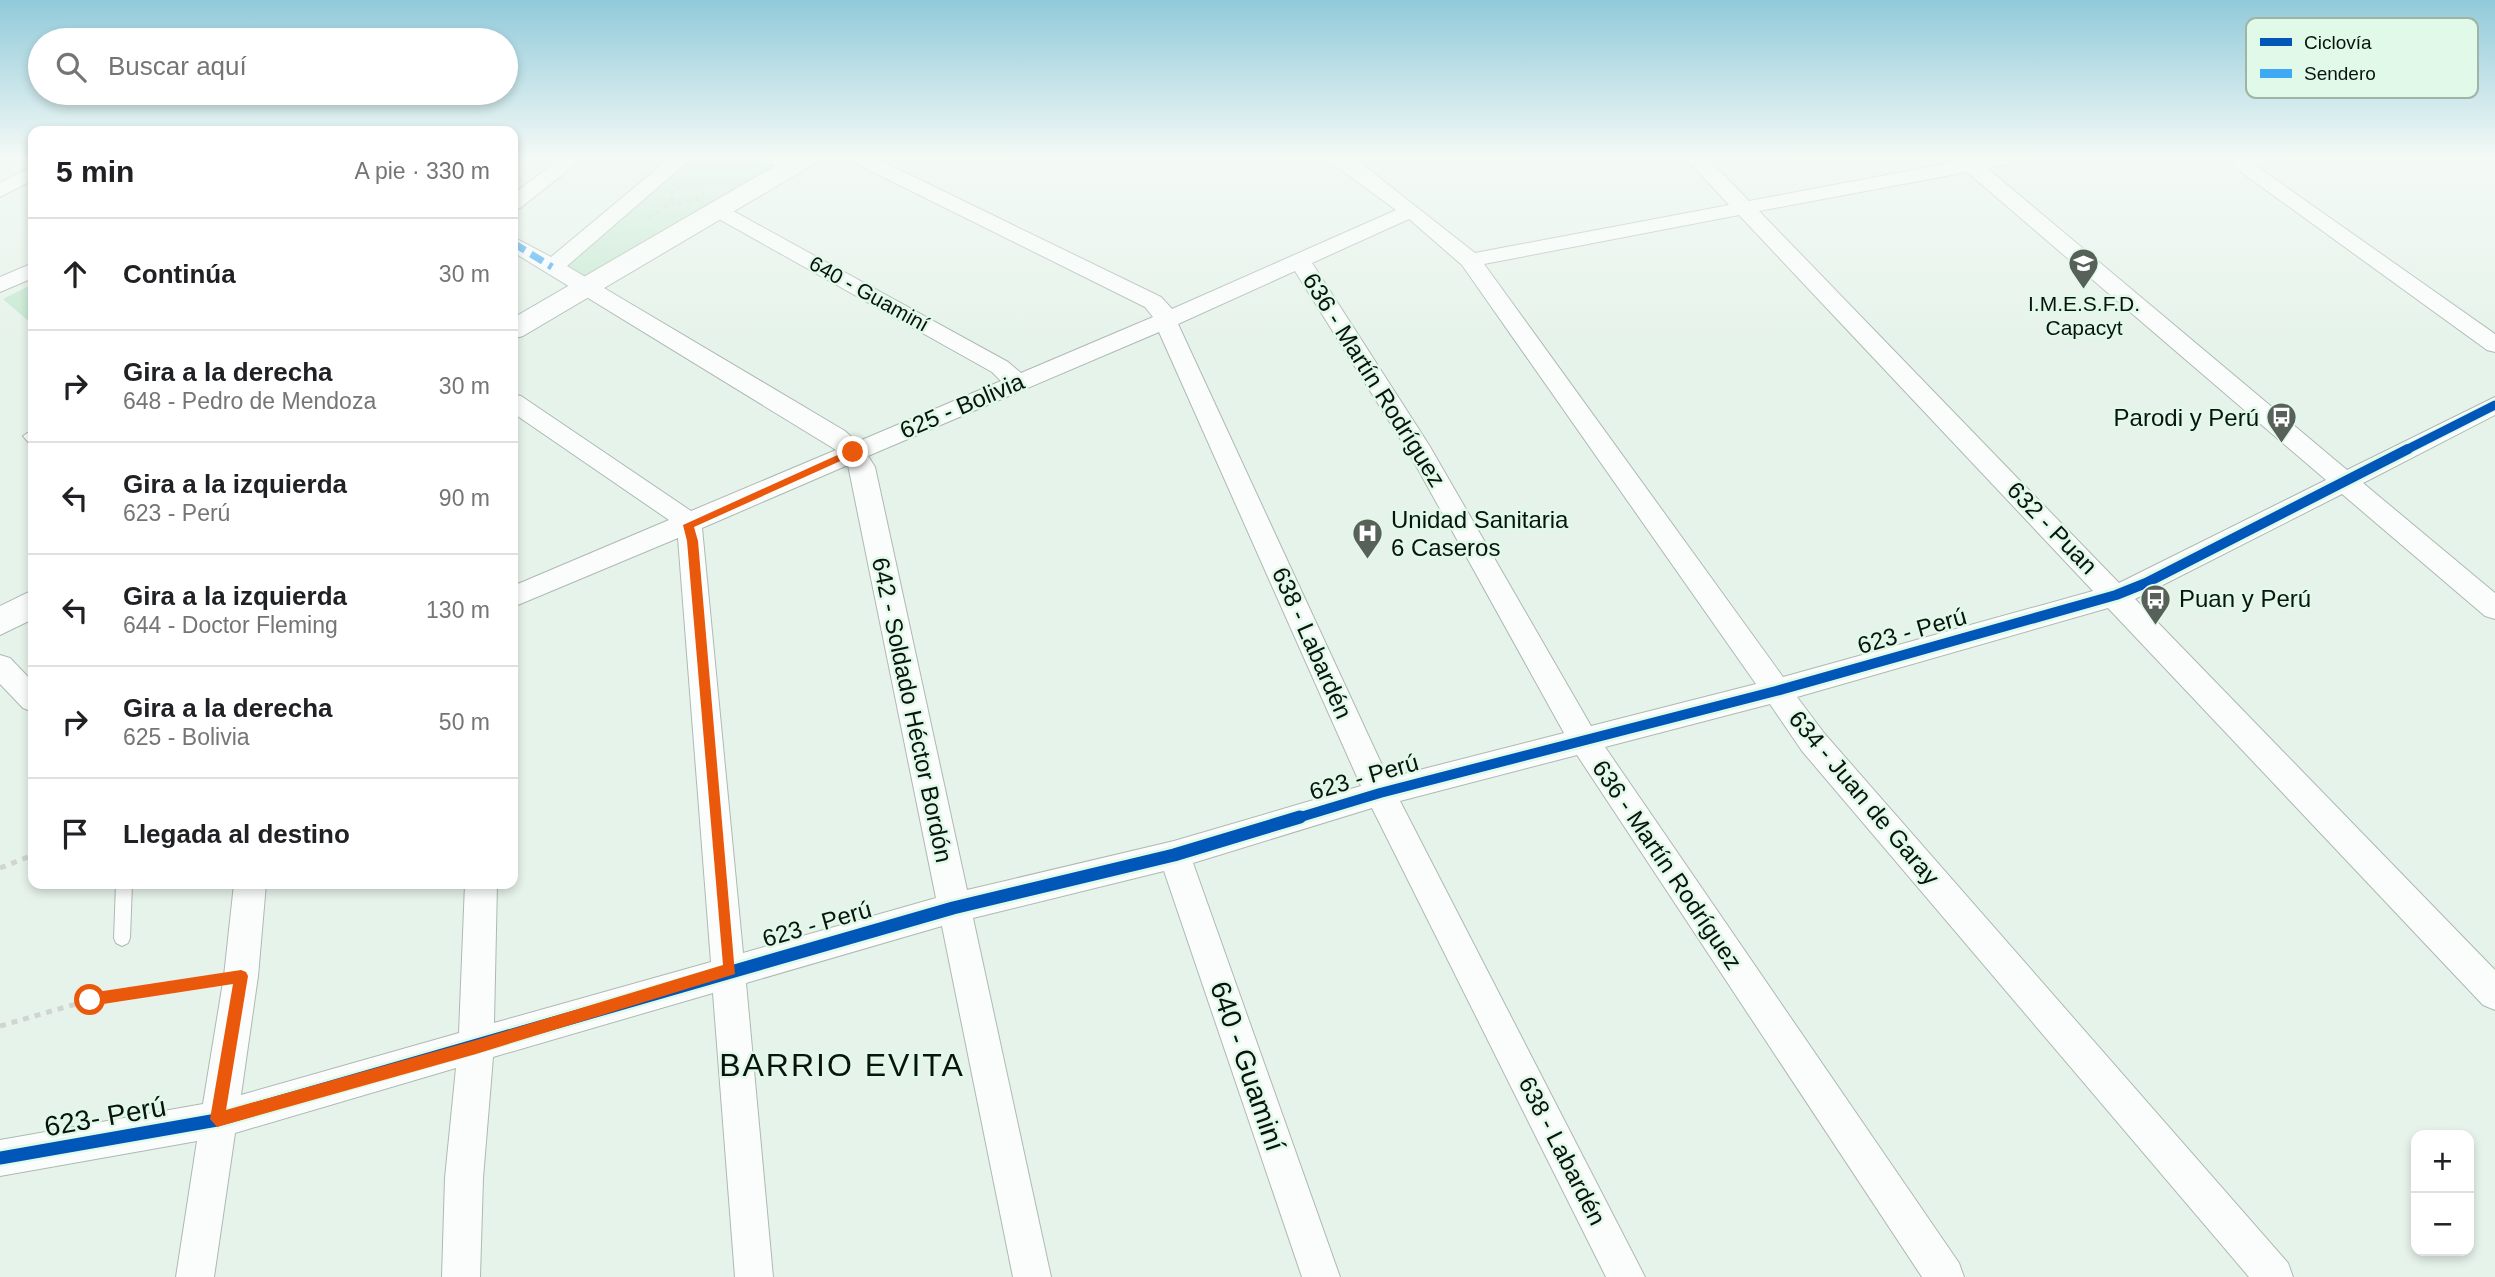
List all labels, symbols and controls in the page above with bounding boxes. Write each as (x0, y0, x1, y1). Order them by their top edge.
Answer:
legend (2246, 18, 2478, 98)
search box (28, 28, 518, 105)
text: Ciclovía (2304, 32, 2372, 53)
icon: search (52, 48, 90, 86)
text: Buscar aquí (108, 51, 247, 81)
text: Sendero (2304, 63, 2376, 84)
text: 5 min (56, 155, 134, 188)
text: A pie · 330 m (354, 158, 490, 184)
school or university icon: I.M.E.S.F.D. Capacyt (2067, 247, 2101, 291)
street label: 640 - Guaminí (805, 251, 933, 336)
icon: ahead (56, 255, 94, 293)
text: Continúa (123, 259, 236, 289)
text: 30 m (439, 261, 490, 287)
street label: 636 - Martín Rodríguez (1298, 268, 1451, 492)
place label: I.M.E.S.F.D. Capacyt (2028, 292, 2140, 339)
text: Gira a la derecha (123, 357, 333, 387)
icon: right (56, 367, 94, 405)
street label: 625 - Bolivia (896, 367, 1028, 444)
text: 30 m (439, 373, 490, 399)
text: 648 - Pedro de Mendoza (123, 388, 376, 414)
bus stop icon: Parodi y Perú (2265, 401, 2299, 445)
place label: Parodi y Perú (2114, 404, 2259, 431)
route end (837, 436, 868, 467)
text: Gira a la izquierda (123, 469, 347, 499)
street label: 632 - Puan (2002, 476, 2103, 579)
icon: left (56, 479, 94, 517)
text: 90 m (439, 485, 490, 511)
text: 623 - Perú (123, 500, 230, 526)
place label: Unidad Sanitaria 6 Caseros (1391, 506, 1569, 561)
hospital icon: Unidad Sanitaria 6 Caseros (1351, 517, 1385, 561)
street label: 642 - Soldado Héctor Bordón (867, 555, 958, 865)
street label: 638 - Labardén (1267, 563, 1358, 723)
text: Gira a la izquierda (123, 581, 347, 611)
bus stop icon: Puan y Perú (2139, 582, 2173, 626)
place label: Puan y Perú (2179, 585, 2311, 612)
icon: left (56, 591, 94, 629)
text: 130 m (426, 597, 490, 623)
street label: 623 - Perú (1854, 602, 1969, 659)
text: 644 - Doctor Fleming (123, 612, 338, 638)
text: Gira a la derecha (123, 693, 333, 723)
icon: right (56, 703, 94, 741)
street label: 634 - Juan de Garay (1784, 705, 1945, 890)
text: 50 m (439, 709, 490, 735)
text: 625 - Bolivia (123, 724, 250, 750)
street label: 623 - Perú (1306, 748, 1421, 805)
street label: 636 - Martín Rodríguez (1587, 755, 1748, 975)
icon: arrive (56, 815, 94, 853)
text: Llegada al destino (123, 819, 350, 849)
street label: 623 - Perú (759, 895, 874, 952)
street label: 640 - Guaminí (1204, 977, 1291, 1155)
route start (74, 984, 105, 1015)
district label: BARRIO EVITA (719, 1047, 965, 1083)
street label: 638 - Labardén (1513, 1072, 1611, 1229)
street label: 623- Perú (42, 1091, 168, 1142)
map controls (2411, 1130, 2474, 1256)
button: + (2411, 1130, 2474, 1193)
button: − (2411, 1193, 2474, 1256)

